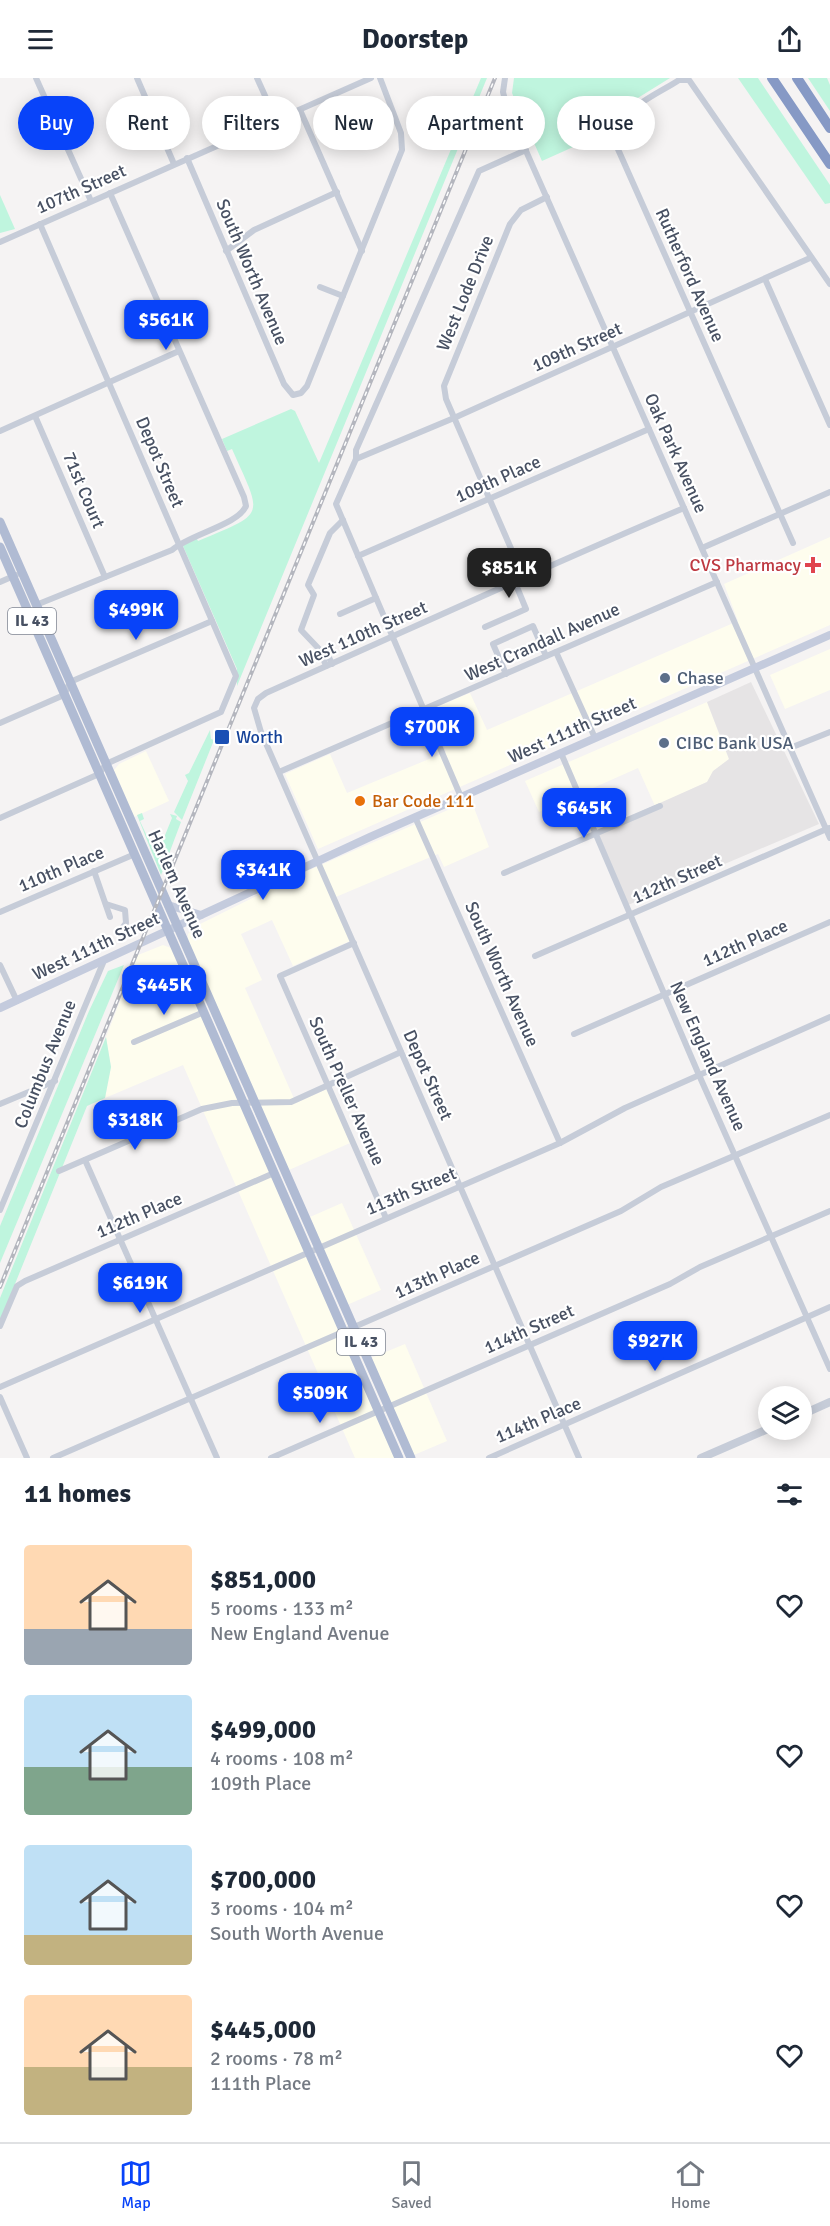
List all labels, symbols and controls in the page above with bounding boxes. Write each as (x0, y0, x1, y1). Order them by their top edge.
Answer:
icon: menu (24, 23, 57, 56)
text: Doorstep (362, 23, 468, 56)
icon: share (773, 23, 806, 56)
chip: Buy (18, 96, 94, 150)
chip: Rent (106, 96, 190, 150)
chip: Filters (202, 96, 301, 150)
chip: New (313, 96, 394, 150)
chip: Apartment (406, 96, 545, 150)
chip: House (557, 96, 655, 150)
street label: 107th Street (33, 159, 129, 219)
street label: South Worth Avenue (211, 196, 293, 348)
street label: Rutherford Avenue (651, 205, 729, 345)
street label: West Lode Drive (432, 232, 498, 354)
pin: $561K (124, 300, 208, 351)
text: $561K (138, 307, 194, 332)
street label: 109th Street (529, 317, 625, 377)
street label: Oak Park Avenue (640, 390, 712, 516)
street label: Depot Street (131, 413, 189, 511)
street label: 71st Court (58, 449, 110, 531)
street label: 109th Place (452, 450, 544, 508)
pin: $851K (467, 548, 551, 599)
place label: CVS Pharmacy (690, 554, 802, 576)
text: $851K (481, 555, 537, 580)
marker: CVS Pharmacy (806, 558, 820, 572)
pin: $499K (94, 590, 178, 641)
street label: West 110th Street (296, 596, 430, 672)
text: $499K (108, 597, 164, 622)
street label: West Crandall Avenue (461, 598, 623, 686)
road number: IL 43 (8, 608, 56, 634)
place label: Chase (677, 667, 724, 689)
marker: Chase (658, 671, 672, 685)
street label: West 111th Street (505, 692, 639, 768)
pin: $700K (390, 707, 474, 758)
text: $700K (404, 714, 460, 739)
place label: Worth (236, 726, 283, 748)
marker: Worth (213, 728, 231, 746)
place label: CIBC Bank USA (676, 732, 794, 754)
marker: CIBC Bank USA (657, 736, 671, 750)
pin: $645K (542, 788, 626, 839)
place label: Bar Code 111 (372, 790, 474, 812)
marker: Bar Code 111 (353, 794, 367, 808)
text: $645K (556, 795, 612, 820)
street label: Harlem Avenue (143, 826, 211, 942)
street label: 110th Place (15, 841, 107, 897)
street label: 112th Street (629, 849, 725, 909)
pin: $341K (221, 850, 305, 901)
text: $341K (235, 857, 291, 882)
street label: South Worth Avenue (460, 898, 544, 1050)
street label: West 111th Street (29, 907, 163, 985)
street label: 112th Place (699, 914, 791, 972)
pin: $445K (122, 965, 206, 1016)
text: $445K (136, 972, 192, 997)
street label: New England Avenue (665, 978, 751, 1134)
street label: Columbus Avenue (9, 996, 81, 1132)
street label: South Preller Avenue (304, 1013, 390, 1169)
street label: Depot Street (398, 1026, 458, 1124)
pin: $318K (93, 1100, 177, 1151)
text: $318K (107, 1107, 163, 1132)
street label: 113th Street (362, 1162, 460, 1220)
street label: 112th Place (93, 1187, 185, 1243)
street label: 113th Place (391, 1246, 483, 1304)
pin: $619K (98, 1263, 182, 1314)
text: $619K (112, 1270, 168, 1295)
street label: 114th Street (481, 1299, 577, 1359)
pin: $927K (613, 1321, 697, 1372)
text: $927K (627, 1328, 683, 1353)
road number: IL 43 (337, 1329, 385, 1355)
pin: $509K (278, 1373, 362, 1424)
text: $509K (292, 1380, 348, 1405)
map controls (758, 1386, 812, 1440)
button: layers (758, 1386, 812, 1440)
street label: 114th Place (492, 1392, 584, 1448)
text: 11 homes (24, 1478, 131, 1510)
icon: filters (773, 1478, 806, 1511)
text: $851,000 (210, 1564, 316, 1596)
icon: home (72, 1569, 144, 1641)
icon: heart (773, 1589, 806, 1622)
text: 5 rooms · 133 m² (210, 1596, 354, 1621)
text: New England Avenue (210, 1621, 390, 1646)
text: $499,000 (210, 1714, 316, 1746)
icon: home (72, 1719, 144, 1791)
icon: heart (773, 1739, 806, 1772)
text: 4 rooms · 108 m² (210, 1746, 354, 1771)
text: 109th Place (210, 1771, 311, 1796)
text: $700,000 (210, 1864, 316, 1896)
icon: home (72, 1869, 144, 1941)
icon: heart (773, 1889, 806, 1922)
text: 3 rooms · 104 m² (210, 1896, 354, 1921)
text: South Worth Avenue (210, 1921, 384, 1946)
text: $445,000 (210, 2014, 316, 2046)
icon: home (72, 2019, 144, 2091)
icon: heart (773, 2039, 806, 2072)
text: 2 rooms · 78 m² (210, 2046, 343, 2071)
text: 111th Place (210, 2071, 311, 2096)
tab: Map (119, 2157, 152, 2213)
tab: Saved (391, 2157, 432, 2213)
tab: Home (671, 2157, 711, 2213)

